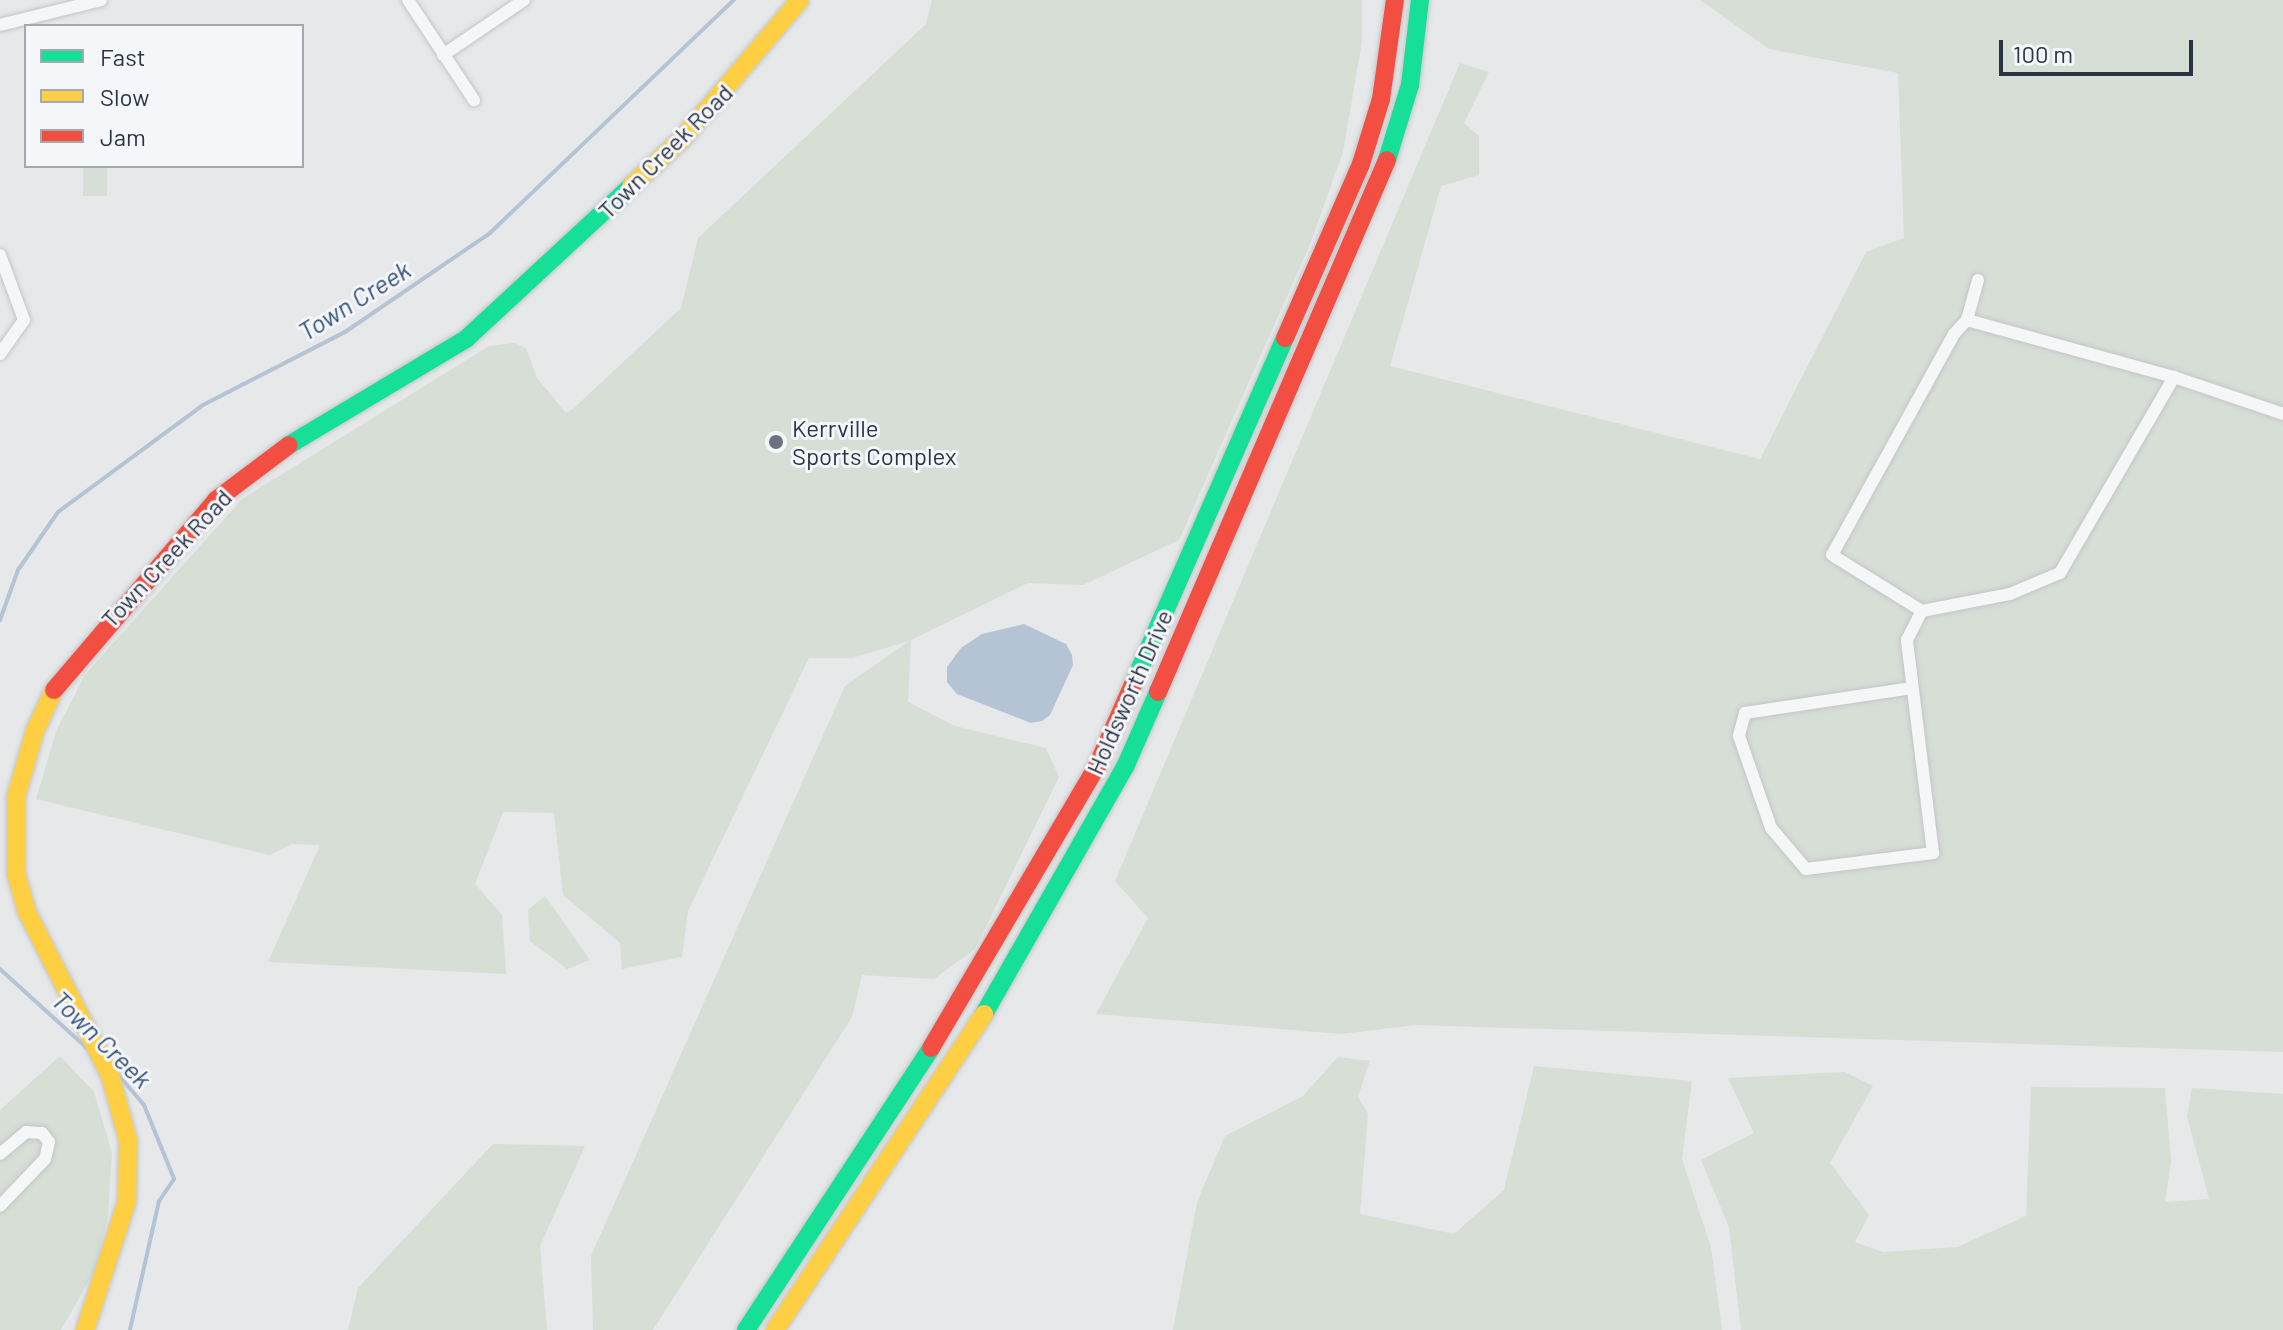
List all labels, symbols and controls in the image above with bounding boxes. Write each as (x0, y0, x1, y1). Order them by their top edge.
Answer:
legend (24, 24, 304, 168)
scale bar (2003, 24, 2197, 74)
text: 100 m (2013, 39, 2073, 68)
text: Fast (100, 42, 145, 71)
street label: Town Creek Road (592, 78, 738, 224)
text: Slow (100, 82, 149, 111)
text: Jam (100, 122, 146, 151)
water label: Town Creek (292, 253, 416, 347)
place label: Kerrville Sports Complex (792, 414, 956, 470)
marker: Kerrville Sports Complex (767, 433, 785, 451)
street label: Town Creek Road (95, 483, 237, 633)
street label: Holdsworth Drive (1080, 605, 1178, 779)
water label: Town Creek (46, 984, 158, 1094)

